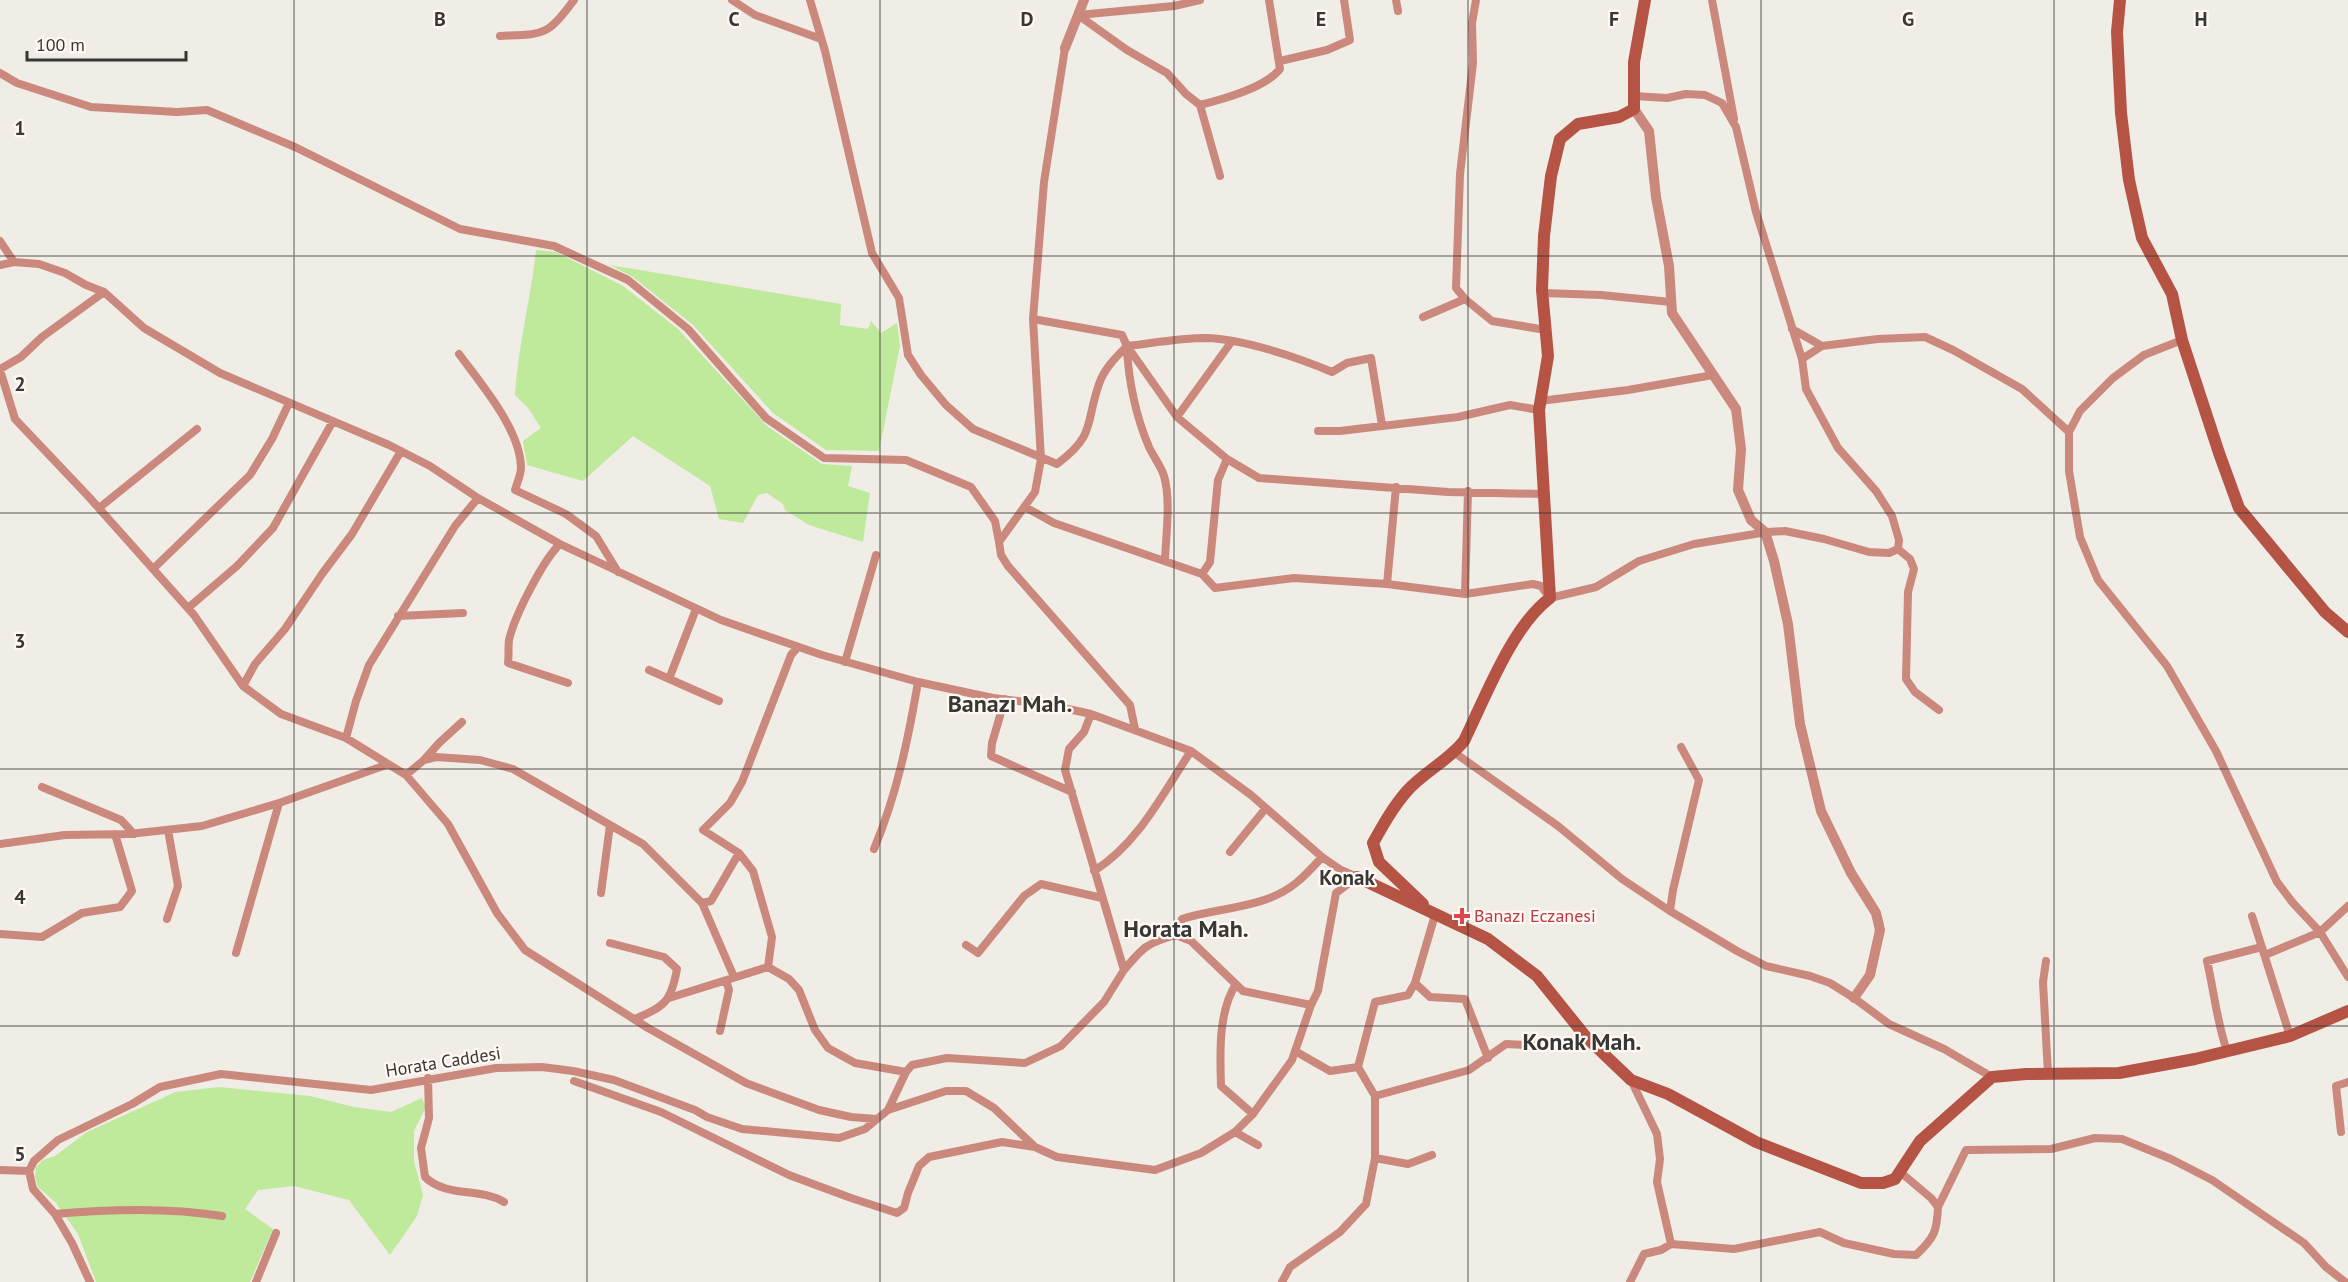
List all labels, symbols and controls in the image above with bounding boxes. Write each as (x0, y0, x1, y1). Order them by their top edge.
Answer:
text: B (434, 6, 446, 32)
text: C (728, 6, 740, 32)
text: D (1021, 6, 1034, 32)
text: E (1316, 6, 1326, 32)
text: F (1609, 6, 1619, 32)
text: G (1902, 6, 1914, 32)
text: H (2194, 6, 2208, 32)
scale bar (27, 24, 186, 62)
text: 100 m (36, 33, 85, 56)
text: 1 (14, 115, 26, 141)
text: 2 (14, 371, 26, 397)
text: 3 (14, 628, 26, 654)
district label: Banazı Mah. (948, 688, 1072, 719)
district label: Konak (1319, 864, 1375, 891)
text: 4 (14, 884, 26, 910)
place label: Banazı Eczanesi (1474, 904, 1596, 927)
marker: Banazı Eczanesi (1455, 909, 1469, 923)
district label: Horata Mah. (1123, 913, 1249, 944)
district label: Konak Mah. (1523, 1026, 1641, 1057)
street label: Horata Caddesi (384, 1041, 502, 1082)
text: 5 (14, 1141, 26, 1167)

